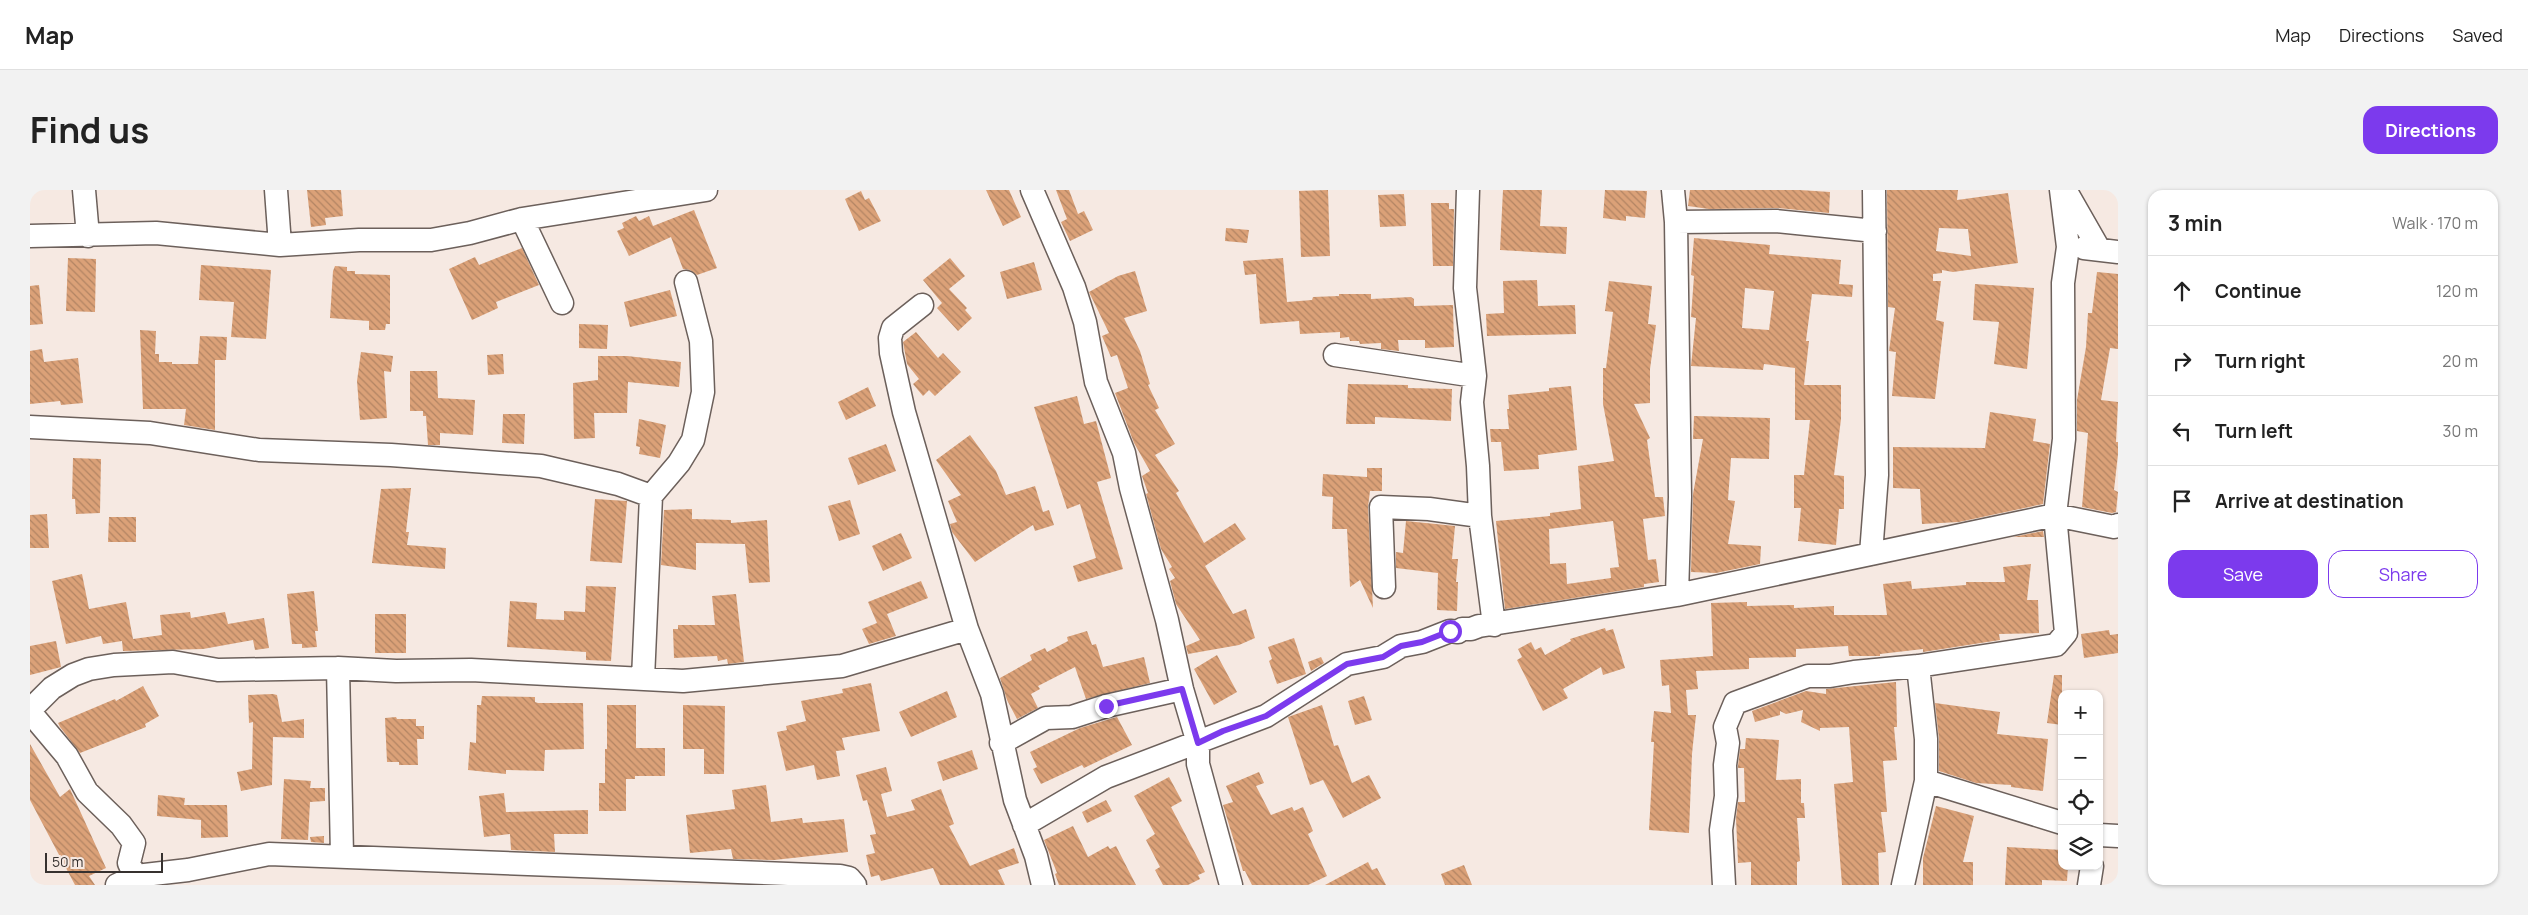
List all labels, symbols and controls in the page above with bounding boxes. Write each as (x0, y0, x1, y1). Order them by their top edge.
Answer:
text: Map (25, 18, 74, 51)
text: Map (2275, 23, 2311, 47)
text: Directions (2339, 23, 2424, 47)
text: Saved (2452, 23, 2503, 47)
text: Find us (30, 106, 149, 154)
button: Directions (2363, 106, 2498, 154)
text: 3 min (2168, 209, 2222, 237)
text: Walk · 170 m (2392, 212, 2478, 234)
icon: ahead (2168, 277, 2196, 305)
text: Continue (2215, 278, 2301, 304)
text: 120 m (2436, 280, 2478, 302)
icon: right (2168, 347, 2196, 375)
text: Turn right (2215, 348, 2305, 374)
text: 20 m (2442, 350, 2478, 372)
icon: left (2168, 417, 2196, 445)
text: Turn left (2215, 418, 2293, 444)
text: 30 m (2443, 420, 2478, 442)
icon: arrive (2168, 487, 2196, 515)
text: Arrive at destination (2215, 488, 2404, 514)
button: Save (2168, 550, 2318, 598)
button: Share (2328, 550, 2478, 598)
route start (1439, 620, 1462, 643)
map controls (2058, 690, 2103, 870)
button: + (2058, 690, 2103, 735)
route end (1095, 695, 1118, 718)
button: − (2058, 735, 2103, 780)
button: locate (2058, 780, 2103, 825)
button: layers (2058, 825, 2103, 870)
scale bar (45, 850, 162, 873)
text: 50 m (52, 852, 83, 871)

